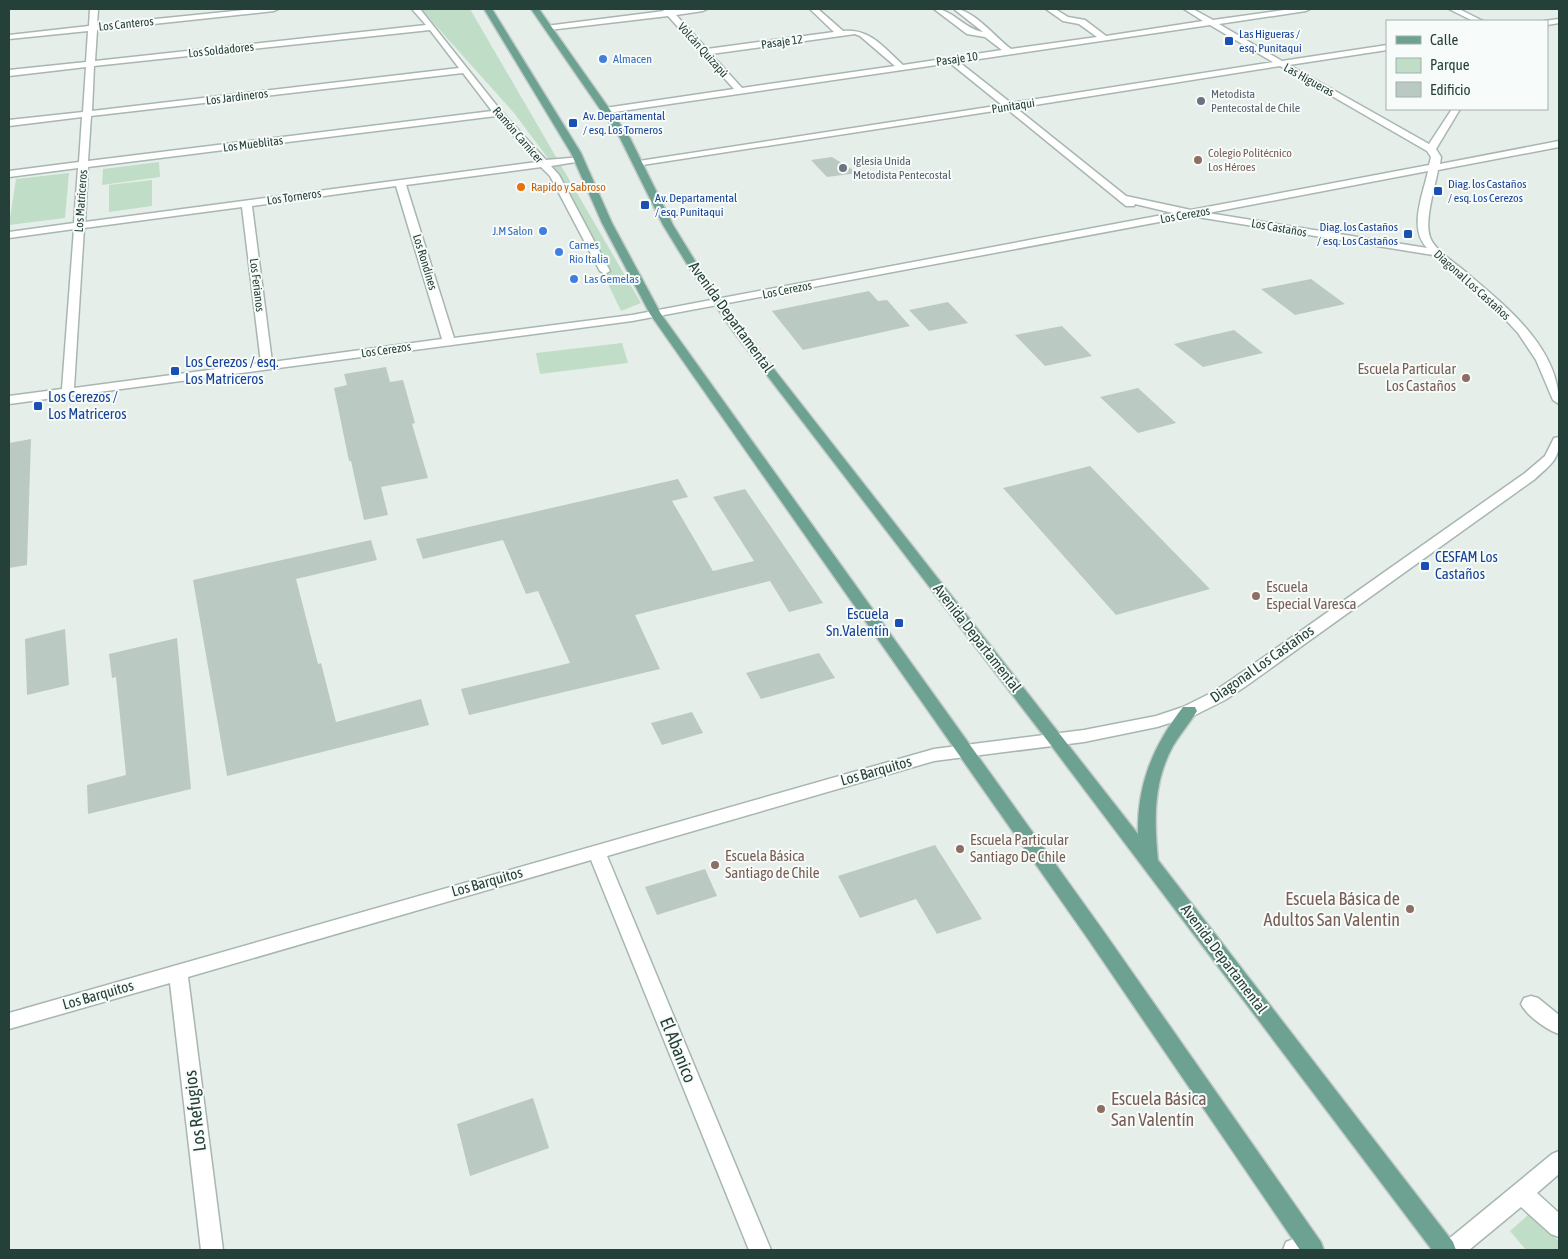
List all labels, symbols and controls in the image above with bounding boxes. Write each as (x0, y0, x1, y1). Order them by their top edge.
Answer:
street label: Los Canteros (98, 14, 154, 34)
street label: Volcán Quizapú (675, 20, 731, 80)
legend (1386, 20, 1548, 110)
place label: Las Higueras / esq. Punitaqui (1239, 27, 1302, 55)
text: Calle (1430, 31, 1459, 48)
street label: Pasaje 12 (760, 32, 804, 52)
marker: Las Higueras / esq. Punitaqui (1223, 35, 1235, 47)
street label: Los Soldadores (188, 40, 254, 60)
street label: Pasaje 10 (935, 49, 979, 69)
place label: Almacen (613, 52, 652, 66)
marker: Almacen (597, 53, 609, 65)
text: Parque (1430, 56, 1470, 73)
street label: Las Higueras (1281, 60, 1337, 100)
text: Edificio (1430, 81, 1471, 98)
street label: Los Jardineros (205, 86, 269, 108)
place label: Metodista Pentecostal de Chile (1211, 87, 1300, 115)
marker: Metodista Pentecostal de Chile (1195, 95, 1207, 107)
street label: Punitaqui (990, 96, 1036, 116)
street label: Ramón Carnicer (490, 104, 546, 166)
place label: Av. Departamental / esq. Los Torneros (583, 109, 666, 137)
marker: Av. Departamental / esq. Los Torneros (567, 117, 579, 129)
street label: Los Mueblitas (222, 133, 284, 155)
place label: Colegio Politécnico Los Héroes (1208, 146, 1292, 174)
place label: Iglesia Unida Metodista Pentecostal (853, 154, 952, 182)
marker: Colegio Politécnico Los Héroes (1192, 154, 1204, 166)
marker: Iglesia Unida Metodista Pentecostal (837, 162, 849, 174)
street label: Los Matriceros (72, 169, 90, 233)
place label: Diag. los Castaños / esq. Los Cerezos (1448, 177, 1527, 205)
place label: Rapido y Sabroso (531, 180, 606, 194)
marker: Rapido y Sabroso (515, 181, 527, 193)
marker: Diag. los Castaños / esq. Los Cerezos (1432, 185, 1444, 197)
street label: Los Torneros (266, 186, 322, 208)
place label: Av. Departamental / esq. Punitaqui (655, 191, 738, 219)
marker: Av. Departamental / esq. Punitaqui (639, 199, 651, 211)
street label: Los Cerezos (1159, 204, 1211, 226)
street label: Los Castaños (1250, 216, 1308, 240)
place label: Diag. los Castaños / esq. Los Castaños (1317, 220, 1398, 248)
place label: J.M Salon (492, 224, 533, 238)
marker: J.M Salon (537, 225, 549, 237)
marker: Diag. los Castaños / esq. Los Castaños (1402, 228, 1414, 240)
street label: Los Rondines (410, 232, 440, 292)
place label: Carnes Rio Italia (569, 238, 609, 266)
marker: Carnes Rio Italia (553, 246, 565, 258)
street label: Diagonal Los Castaños (1431, 247, 1513, 323)
street label: Los Ferianos (247, 257, 267, 313)
street label: Avenida Departamental (686, 258, 777, 375)
place label: Las Gemelas (584, 272, 639, 286)
marker: Las Gemelas (568, 273, 580, 285)
street label: Los Cerezos (761, 278, 813, 302)
street label: Los Cerezos (360, 340, 412, 360)
place label: Los Cerezos / esq. Los Matriceros (185, 353, 279, 387)
place label: Escuela Particular Los Castaños (1357, 360, 1457, 394)
marker: Los Cerezos / esq. Los Matriceros (169, 365, 181, 377)
marker: Escuela Particular Los Castaños (1460, 372, 1472, 384)
place label: Los Cerezos / Los Matriceros (48, 388, 127, 422)
marker: Los Cerezos / Los Matriceros (32, 400, 44, 412)
place label: CESFAM Los Castaños (1435, 548, 1498, 582)
marker: CESFAM Los Castaños (1419, 560, 1431, 572)
place label: Escuela Especial Varesca (1266, 578, 1356, 612)
street label: Avenida Departamental (930, 580, 1025, 695)
marker: Escuela Especial Varesca (1250, 590, 1262, 602)
place label: Escuela Sn.Valentín (826, 605, 889, 639)
marker: Escuela Sn.Valentín (893, 617, 905, 629)
street label: Diagonal Los Castaños (1207, 622, 1317, 706)
street label: Los Barquitos (838, 752, 913, 789)
place label: Escuela Particular Santiago De Chile (970, 831, 1069, 865)
marker: Escuela Particular Santiago De Chile (954, 843, 966, 855)
place label: Escuela Básica Santiago de Chile (725, 847, 820, 881)
marker: Escuela Básica Santiago de Chile (709, 859, 721, 871)
street label: Los Barquitos (449, 863, 524, 900)
place label: Escuela Básica de Adultos San Valentin (1264, 888, 1400, 930)
street label: Avenida Departamental (1178, 901, 1271, 1017)
marker: Escuela Básica de Adultos San Valentin (1404, 903, 1416, 915)
street label: Los Barquitos (60, 976, 135, 1013)
street label: El Abanico (656, 1014, 701, 1086)
street label: Los Refugios (179, 1069, 210, 1153)
place label: Escuela Básica San Valentín (1111, 1088, 1207, 1130)
marker: Escuela Básica San Valentín (1095, 1103, 1107, 1115)

